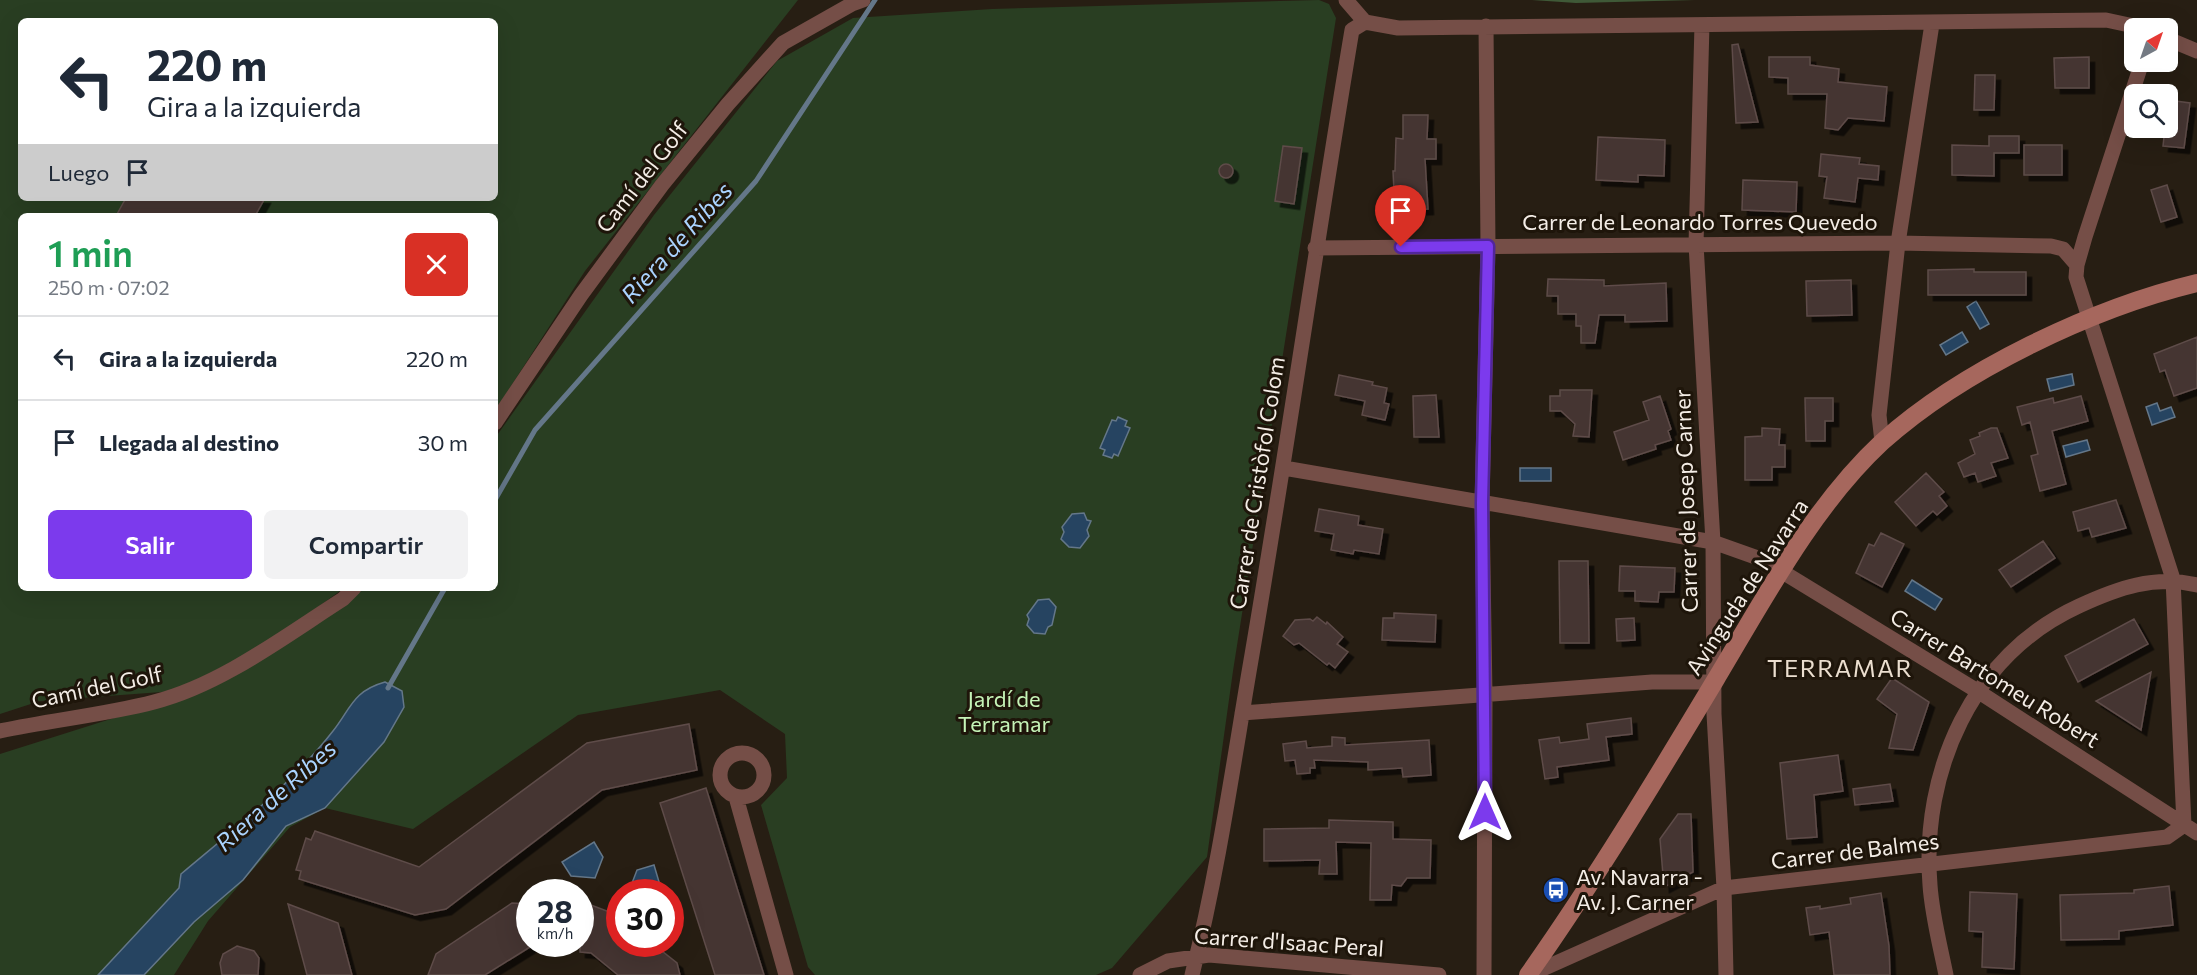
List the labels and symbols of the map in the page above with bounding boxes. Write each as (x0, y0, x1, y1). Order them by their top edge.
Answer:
north arrow (2124, 18, 2178, 72)
street label: Camí del Golf (590, 116, 693, 238)
water label: Riera de Ribes (614, 176, 738, 308)
pin (1375, 185, 1426, 247)
street label: Carrer de Leonardo Torres Quevedo (1522, 208, 1878, 235)
street label: Carrer de Cristòfol Colom (1223, 355, 1290, 611)
street label: Carrer de Josep Carner (1668, 389, 1703, 613)
street label: Avinguda de Navarra (1680, 494, 1814, 680)
street label: Carrer Bartomeu Robert (1886, 602, 2105, 753)
district label: TERRAMAR (1767, 653, 1913, 682)
street label: Camí del Golf (29, 659, 165, 714)
park label: Jardí de Terramar (958, 685, 1050, 737)
water label: Riera de Ribes (209, 733, 341, 857)
position arrow (1453, 780, 1517, 844)
street label: Carrer de Balmes (1769, 827, 1940, 874)
place label: Av. Navarra - Av. J. Carner (1576, 863, 1703, 915)
bus stop icon: Av. Navarra - Av. J. Carner (1541, 875, 1571, 905)
speed limit sign: 30 (606, 879, 684, 957)
street label: Carrer d'Isaac Peral (1193, 921, 1385, 962)

